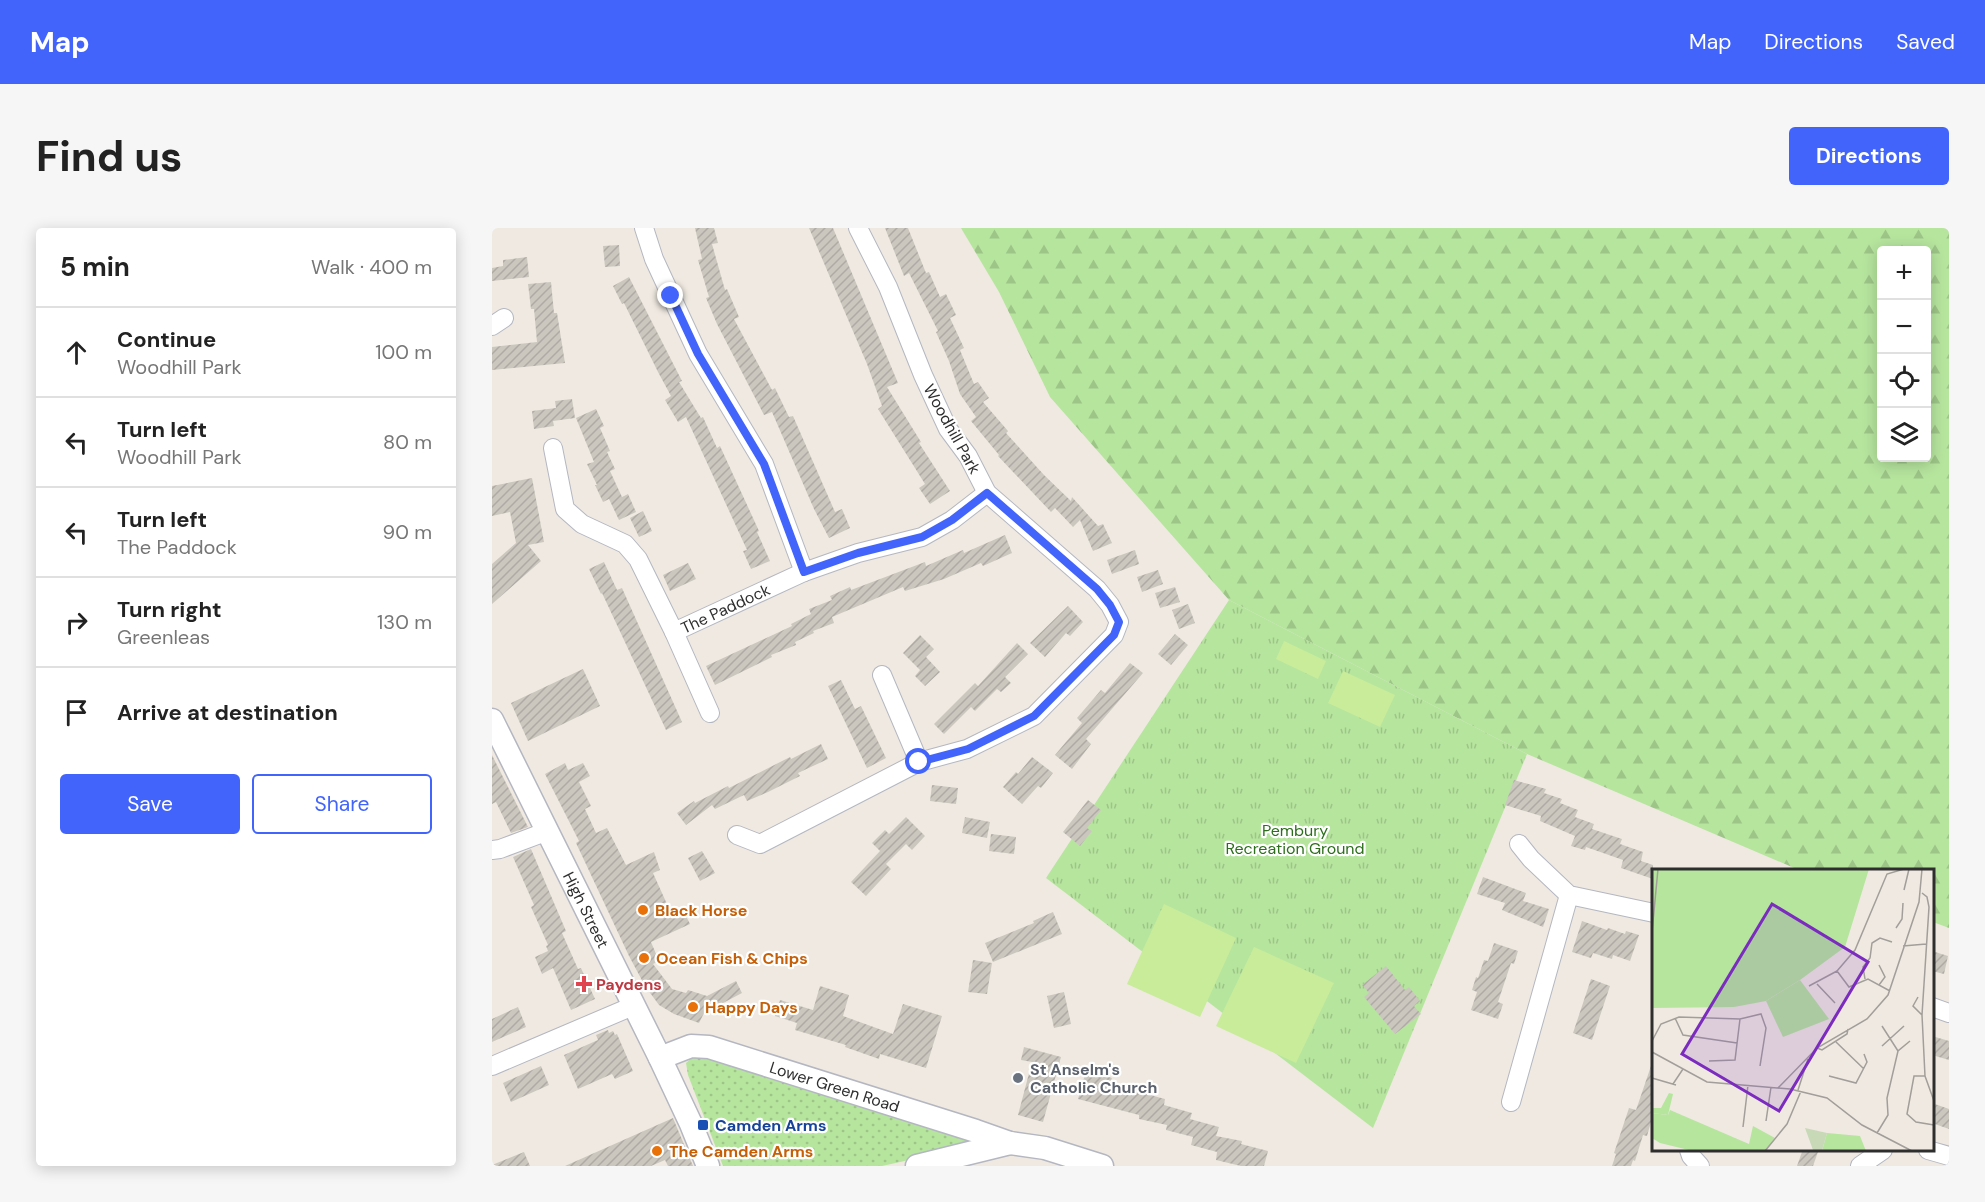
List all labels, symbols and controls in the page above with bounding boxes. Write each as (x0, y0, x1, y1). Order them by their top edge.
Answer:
text: Map (30, 24, 90, 61)
text: Map (1689, 28, 1731, 56)
text: Directions (1764, 28, 1863, 56)
text: Saved (1896, 28, 1955, 56)
button: Directions (1789, 127, 1949, 185)
text: Find us (36, 129, 182, 184)
map controls (1877, 246, 1931, 462)
button: + (1877, 246, 1931, 300)
text: 5 min (60, 250, 130, 284)
text: Walk · 400 m (311, 254, 432, 280)
route end (657, 282, 683, 308)
button: − (1877, 300, 1931, 354)
text: Continue (117, 325, 216, 354)
icon: ahead (60, 336, 93, 369)
text: 100 m (375, 339, 432, 365)
text: Woodhill Park (117, 354, 242, 380)
button: locate (1877, 354, 1931, 408)
street label: Woodhill Park (919, 380, 985, 478)
button: layers (1877, 408, 1931, 462)
text: Turn left (117, 415, 207, 444)
icon: left (60, 426, 93, 459)
text: 80 m (383, 429, 432, 455)
text: Woodhill Park (117, 444, 242, 470)
text: Turn left (117, 505, 207, 534)
icon: left (60, 516, 93, 549)
text: 90 m (383, 519, 432, 545)
text: The Paddock (117, 534, 237, 560)
street label: The Paddock (677, 579, 773, 638)
text: Turn right (117, 595, 222, 624)
icon: right (60, 606, 93, 639)
text: 130 m (377, 609, 432, 635)
text: Greenleas (117, 624, 210, 650)
icon: arrive (60, 696, 93, 729)
text: Arrive at destination (117, 698, 338, 727)
route start (905, 748, 931, 774)
button: Save (60, 774, 240, 834)
button: Share (252, 774, 432, 834)
park label: Pembury Recreation Ground (1225, 820, 1365, 859)
street label: High Street (559, 868, 614, 951)
inset map (1652, 869, 1934, 1151)
place label: Black Horse (655, 900, 747, 921)
marker: Black Horse (636, 903, 650, 917)
place label: Ocean Fish & Chips (656, 948, 808, 969)
marker: Ocean Fish & Chips (637, 951, 651, 965)
place label: Paydens (596, 974, 662, 995)
marker: Paydens (577, 977, 591, 991)
place label: Happy Days (705, 997, 798, 1018)
marker: Happy Days (686, 1000, 700, 1014)
street label: Lower Green Road (767, 1056, 902, 1117)
place label: St Anselm's Catholic Church (1030, 1059, 1157, 1098)
marker: St Anselm's Catholic Church (1011, 1071, 1025, 1085)
place label: Camden Arms (715, 1115, 826, 1136)
marker: Camden Arms (696, 1118, 710, 1132)
place label: The Camden Arms (669, 1141, 813, 1162)
marker: The Camden Arms (650, 1144, 664, 1158)

